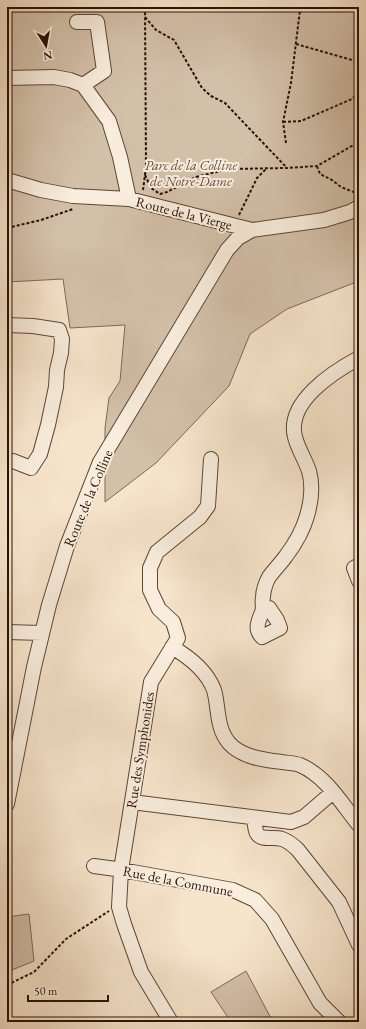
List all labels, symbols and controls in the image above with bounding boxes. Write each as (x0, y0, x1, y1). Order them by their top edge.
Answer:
north arrow (26, 26, 66, 66)
text: N (42, 48, 54, 64)
park label: Parc de la Colline de Notre-Dame (145, 156, 238, 190)
street label: Route de la Vierge (134, 192, 234, 234)
street label: Route de la Colline (59, 446, 117, 549)
street label: Rue des Symphonides (122, 690, 158, 810)
street label: Rue de la Commune (122, 862, 235, 901)
scale bar (28, 977, 108, 1003)
text: 50 m (34, 983, 58, 999)

